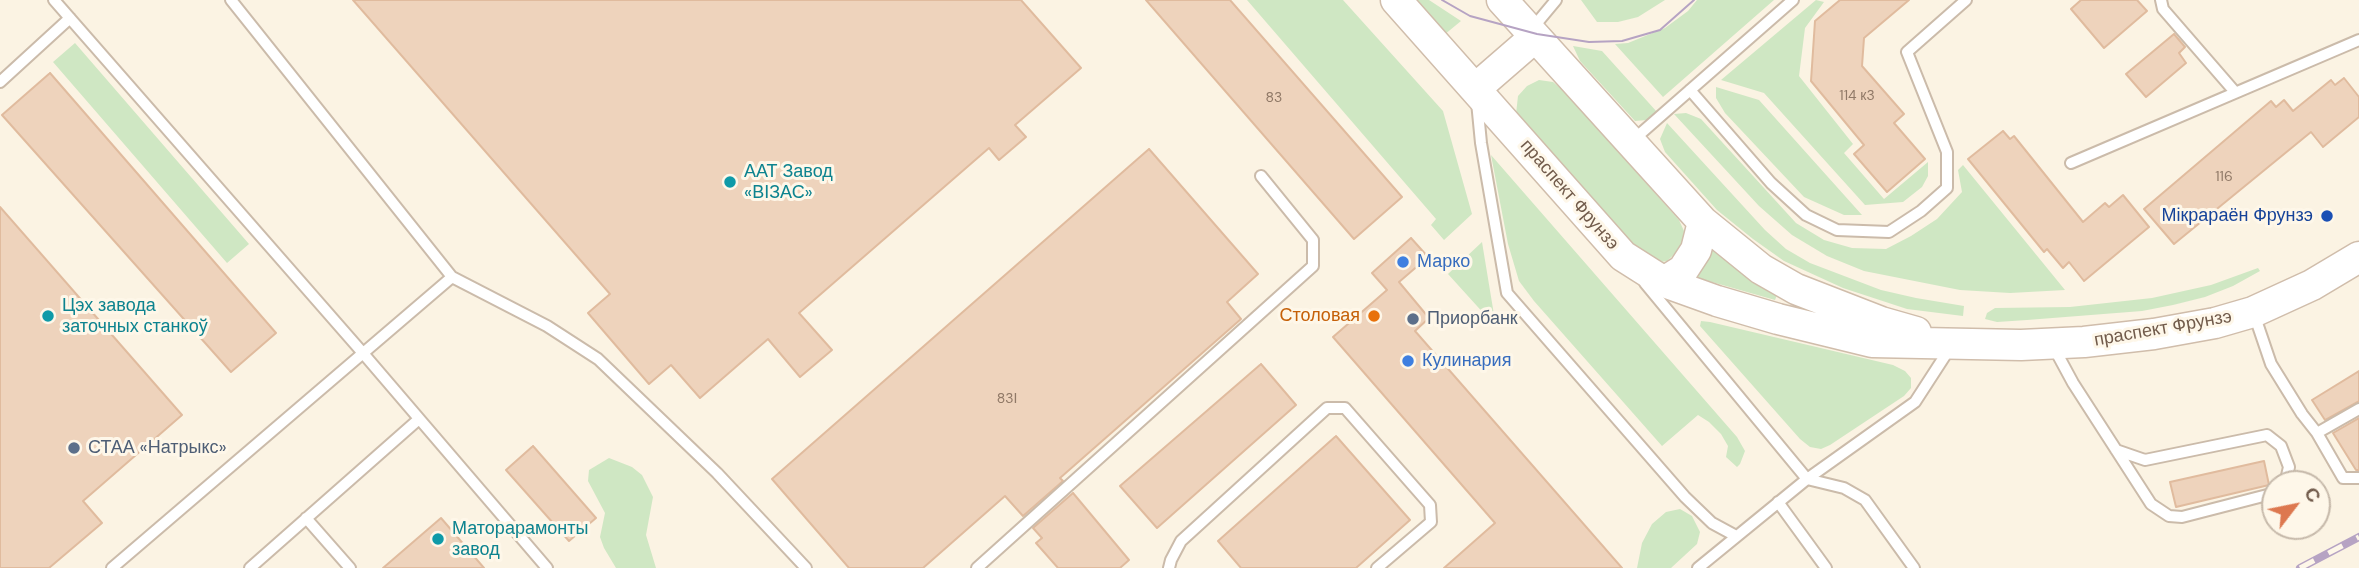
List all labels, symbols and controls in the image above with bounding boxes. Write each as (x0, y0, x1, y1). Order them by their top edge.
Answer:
house number: 114 к3 (1839, 88, 1875, 104)
house number: 83 (1266, 90, 1282, 106)
street label: праспект Фрунзэ (1515, 135, 1623, 255)
place label: ААТ Завод «ВІЗАС» (744, 161, 833, 204)
house number: 116 (2215, 169, 2233, 185)
marker: ААТ Завод «ВІЗАС» (722, 174, 738, 190)
place label: Мікрараён Фрунзэ (2161, 205, 2313, 227)
marker: Мікрараён Фрунзэ (2319, 208, 2335, 224)
place label: Марко (1417, 251, 1470, 273)
marker: Марко (1395, 254, 1411, 270)
place label: Цэх завода заточных станкоў (62, 295, 208, 338)
place label: Столовая (1280, 305, 1360, 327)
street label: праспект Фрунзэ (2092, 306, 2234, 352)
marker: Цэх завода заточных станкоў (40, 308, 56, 324)
marker: Столовая (1366, 308, 1382, 324)
place label: Приорбанк (1427, 308, 1518, 330)
marker: Приорбанк (1405, 311, 1421, 327)
place label: Кулинария (1422, 350, 1511, 372)
marker: Кулинария (1400, 353, 1416, 369)
house number: 83І (997, 391, 1017, 407)
place label: СТАА «Натрыкс» (88, 437, 227, 459)
marker: СТАА «Натрыкс» (66, 440, 82, 456)
north arrow (2261, 470, 2331, 540)
text: С (2298, 482, 2327, 507)
place label: Маторарамонты завод (452, 518, 588, 560)
marker: Маторарамонты завод (430, 531, 446, 547)

